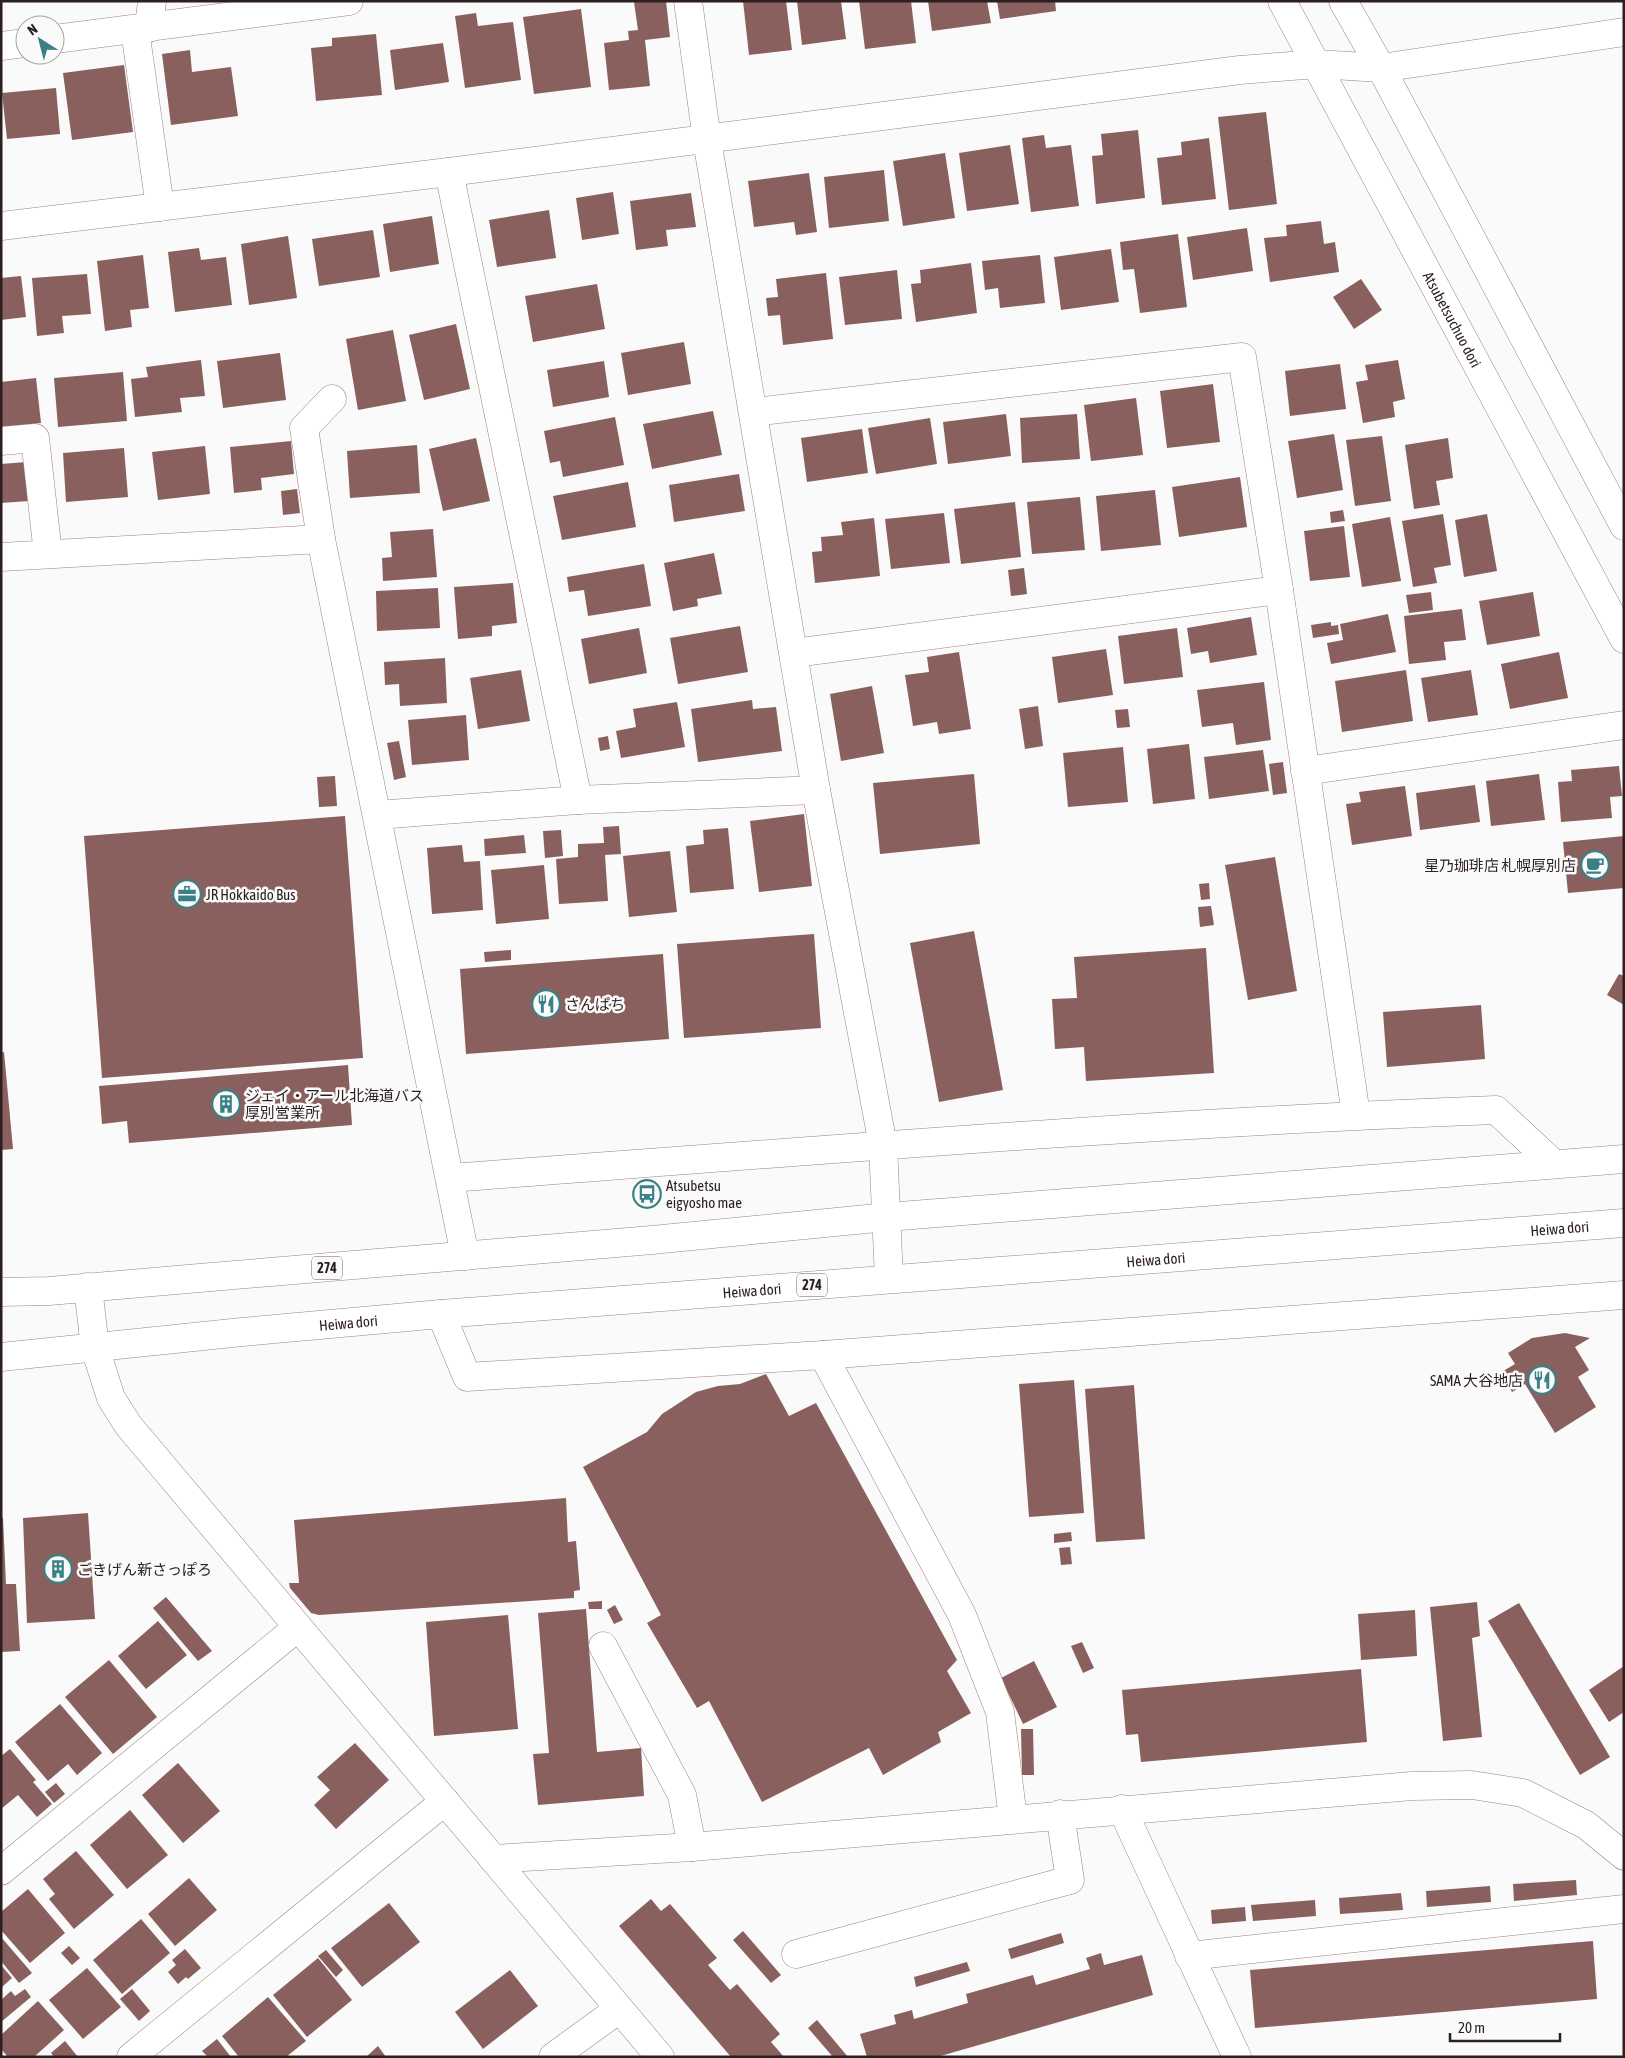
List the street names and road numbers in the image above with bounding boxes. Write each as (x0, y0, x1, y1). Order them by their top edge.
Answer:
street label: Atsubetsuchuo dori (1420, 268, 1485, 370)
street label: Heiwa dori (1530, 1217, 1590, 1239)
street label: Heiwa dori (1126, 1248, 1186, 1270)
road number: 274 (312, 1256, 342, 1280)
road number: 274 (797, 1274, 827, 1296)
street label: Heiwa dori (722, 1279, 782, 1301)
street label: Heiwa dori (318, 1311, 378, 1334)

